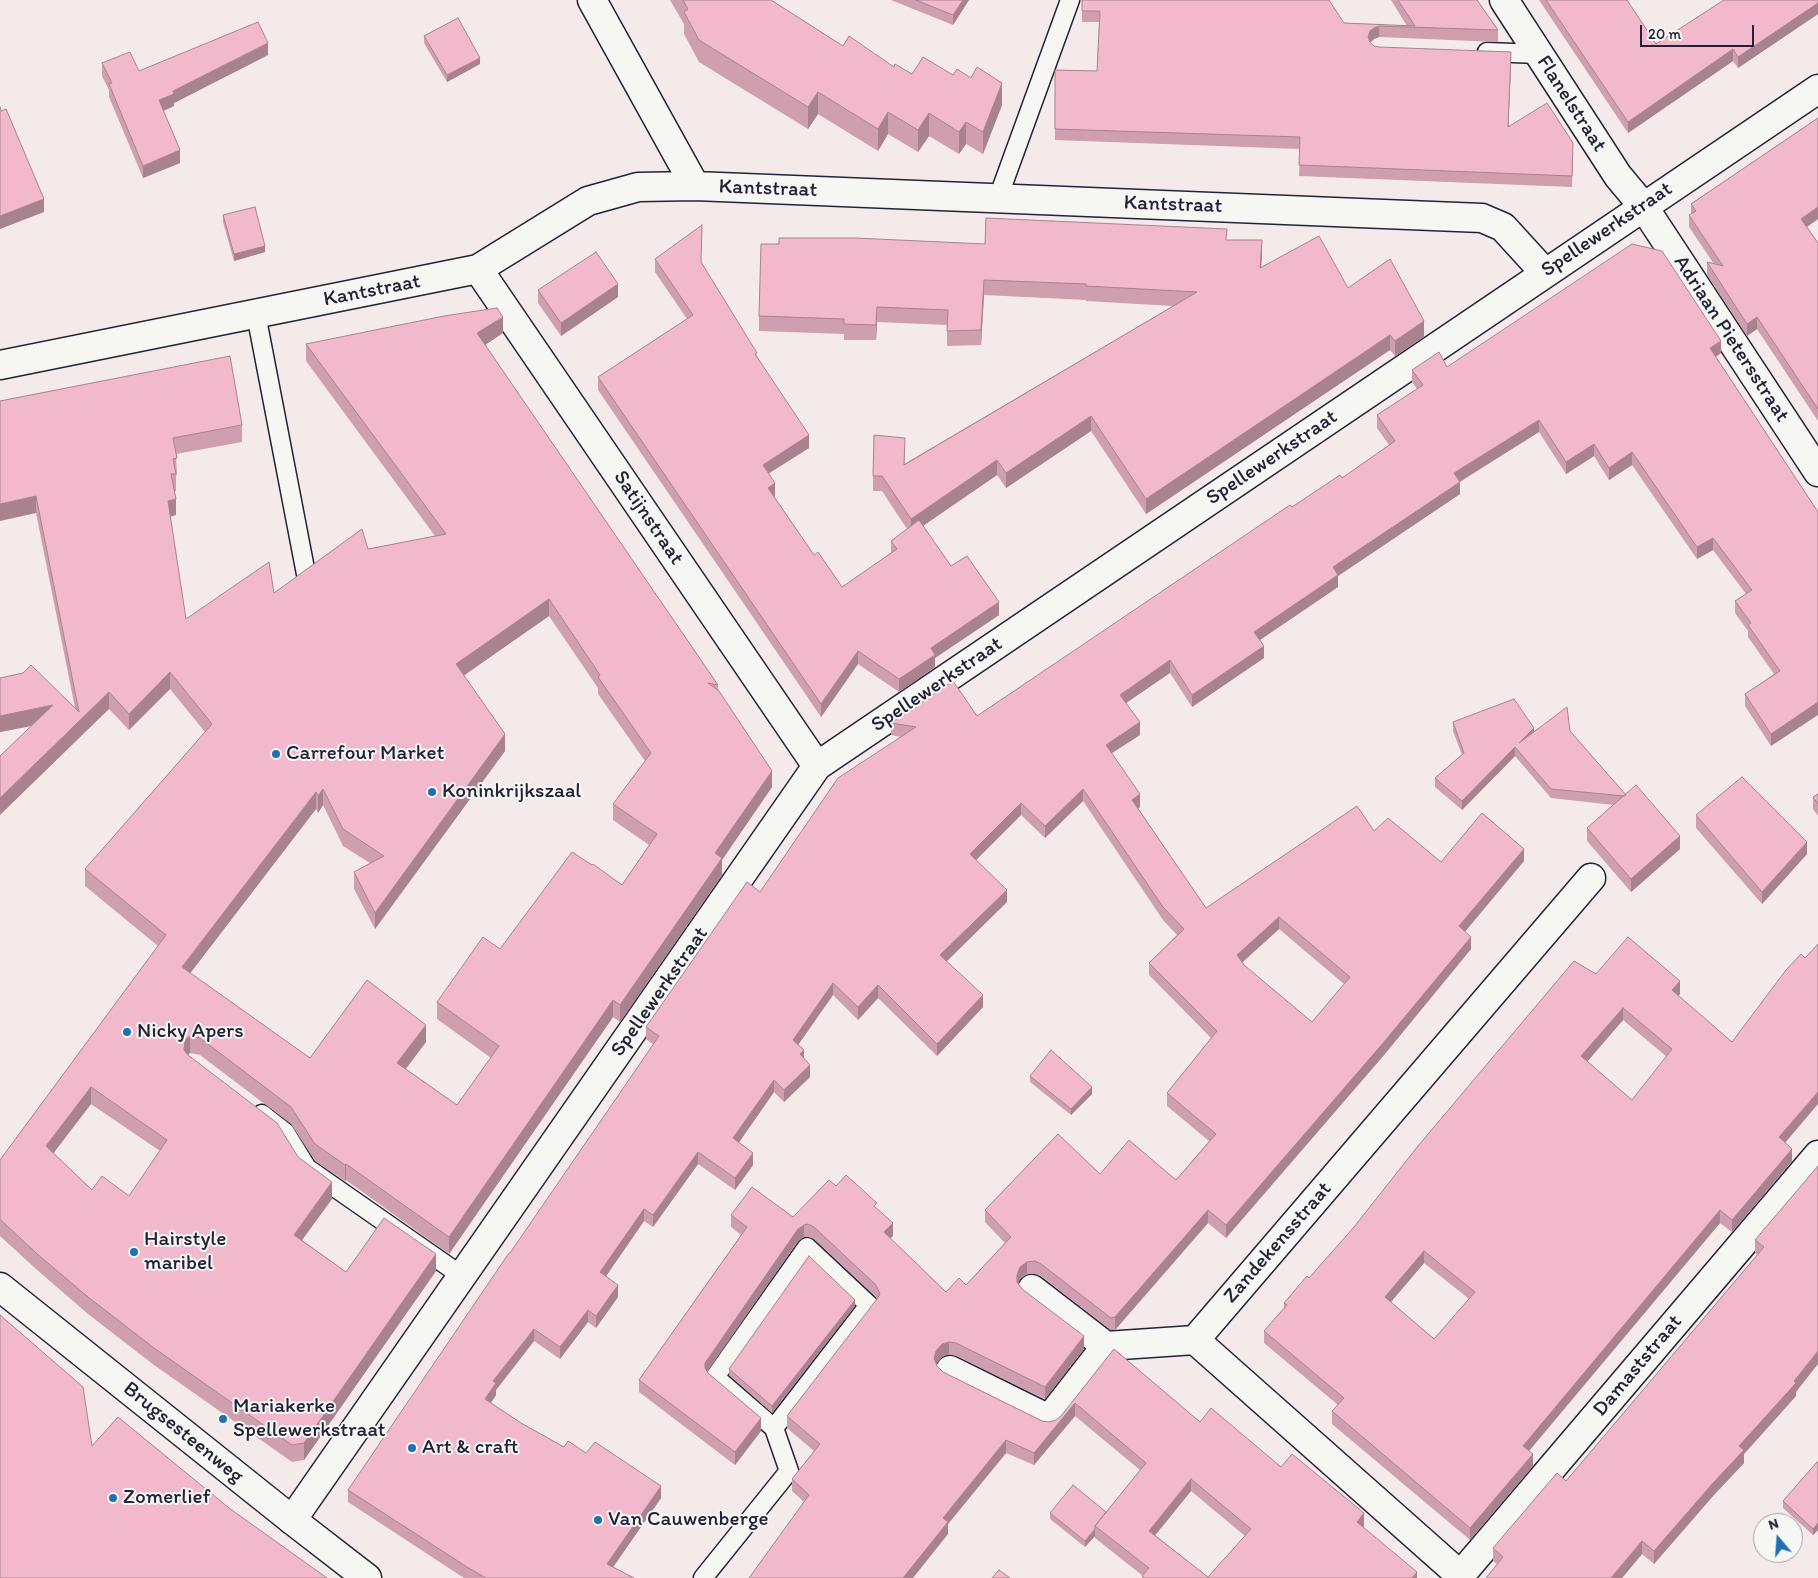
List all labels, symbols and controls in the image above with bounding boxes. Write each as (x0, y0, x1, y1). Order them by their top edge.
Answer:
scale bar (1643, 15, 1757, 47)
text: 20 m (1648, 25, 1681, 43)
street label: Flanelstraat (1530, 51, 1612, 157)
street label: Kantstraat (718, 175, 818, 203)
street label: Spellewerkstraat (1537, 177, 1677, 283)
street label: Kantstraat (1123, 191, 1223, 219)
street label: Adriaan Pietersstraat (1668, 251, 1794, 427)
street label: Kantstraat (321, 269, 423, 313)
street label: Spellewerkstraat (1202, 405, 1342, 511)
street label: Satijnstraat (607, 466, 689, 570)
street label: Spellewerkstraat (867, 632, 1007, 738)
place label: Carrefour Market (286, 741, 444, 767)
marker: Carrefour Market (270, 748, 282, 760)
place label: Koninkrijkszaal (442, 779, 581, 805)
marker: Koninkrijkszaal (426, 786, 438, 798)
street label: Spellewerkstraat (606, 922, 714, 1062)
place label: Nicky Apers (137, 1019, 244, 1045)
marker: Nicky Apers (121, 1026, 133, 1038)
street label: Zandekensstraat (1218, 1177, 1338, 1309)
place label: Hairstyle maribel (144, 1227, 226, 1277)
marker: Hairstyle maribel (128, 1246, 140, 1258)
street label: Damaststraat (1588, 1310, 1688, 1422)
street label: Brugsesteenweg (118, 1377, 248, 1489)
place label: Mariakerke Spellewerkstraat (233, 1394, 386, 1444)
marker: Mariakerke Spellewerkstraat (217, 1413, 229, 1425)
place label: Art & craft (422, 1435, 519, 1461)
marker: Art & craft (406, 1442, 418, 1454)
place label: Zomerlief (123, 1485, 211, 1511)
marker: Zomerlief (107, 1492, 119, 1504)
place label: Van Cauwenberge (608, 1507, 769, 1533)
north arrow (1753, 1513, 1803, 1563)
marker: Van Cauwenberge (592, 1514, 604, 1526)
text: N (1766, 1515, 1781, 1534)

